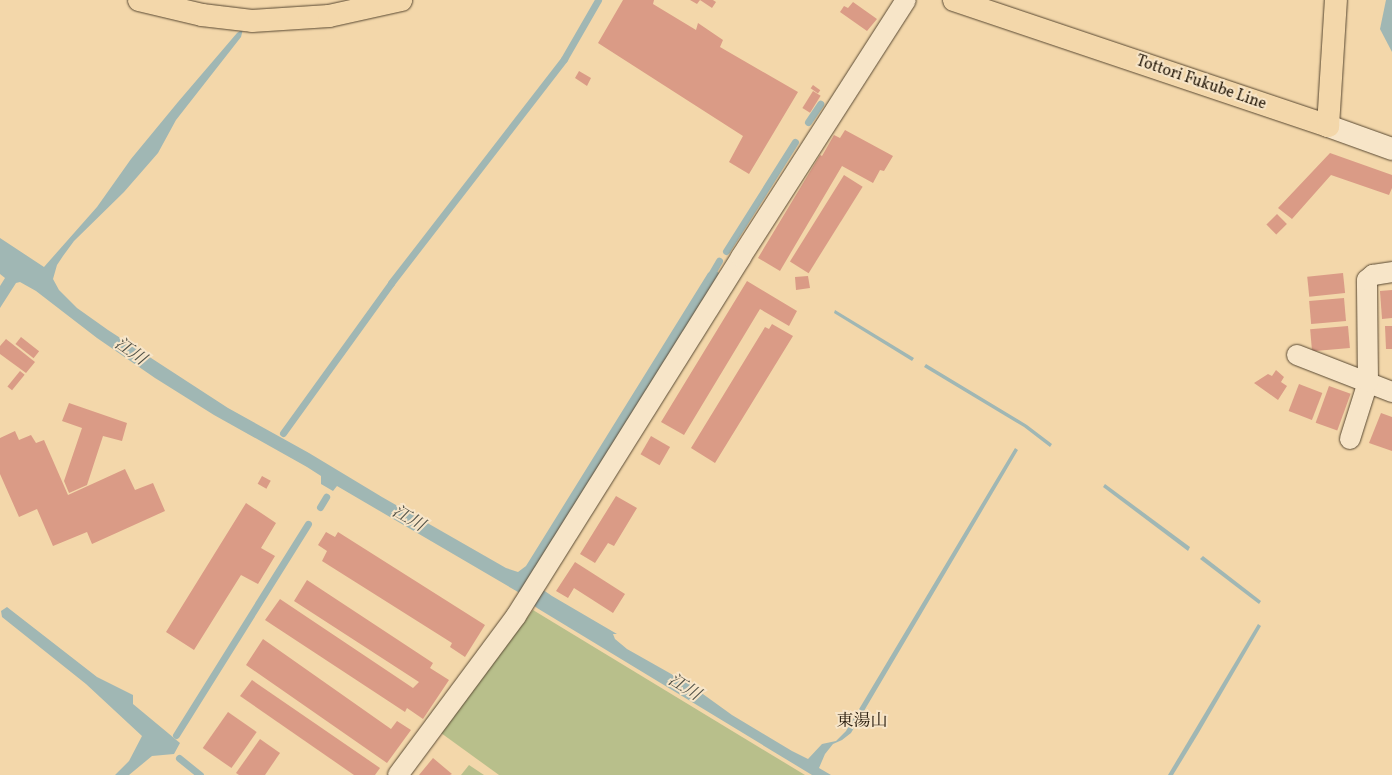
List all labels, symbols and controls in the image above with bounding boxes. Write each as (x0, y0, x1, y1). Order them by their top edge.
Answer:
street label: Tottori Fukube Line (1133, 52, 1269, 114)
water label: 江川 (110, 334, 150, 370)
water label: 江川 (388, 502, 428, 536)
water label: 江川 (664, 670, 704, 706)
district label: 東湯山 (837, 712, 887, 732)

